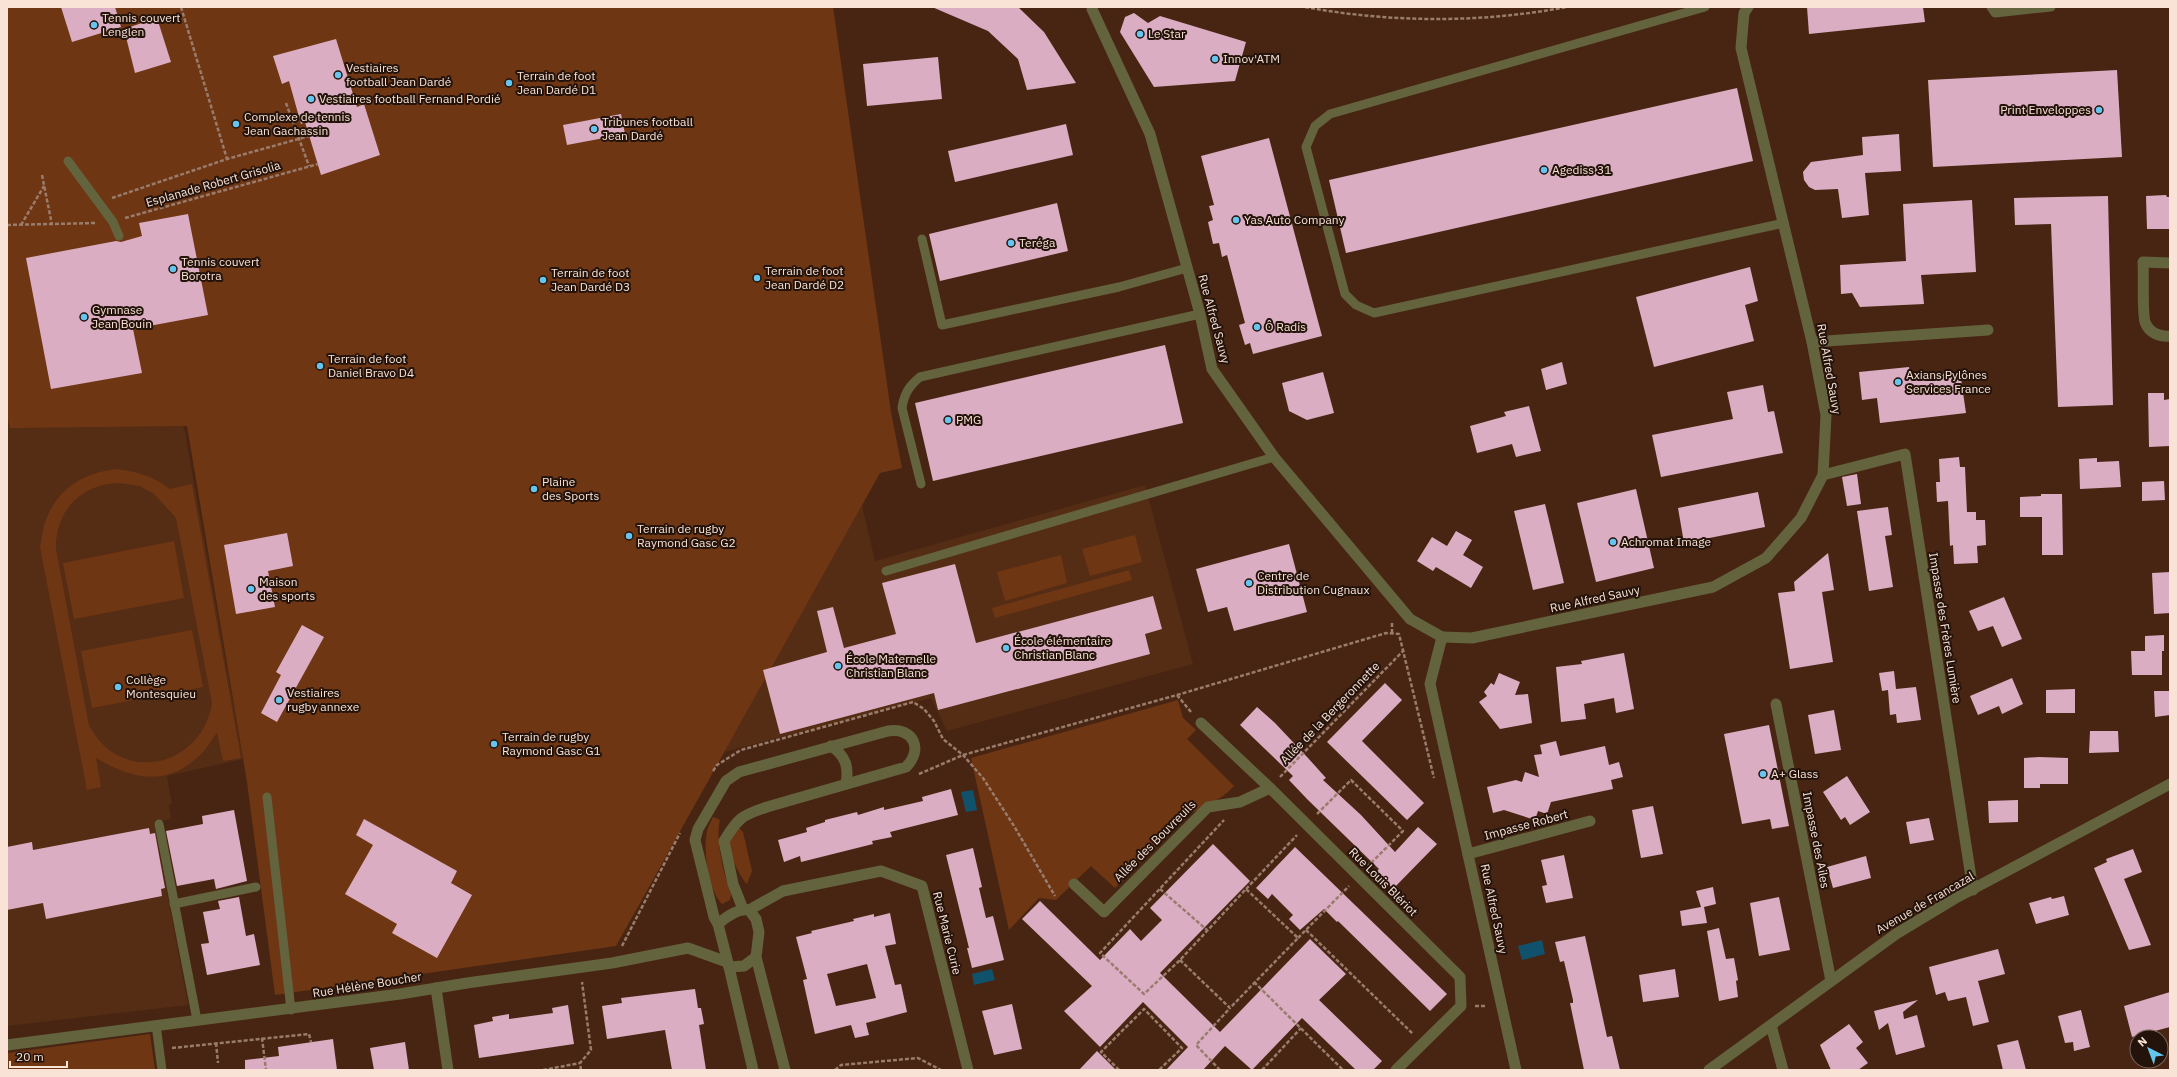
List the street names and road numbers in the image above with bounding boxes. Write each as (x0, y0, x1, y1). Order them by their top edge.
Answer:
street label: Esplanade Robert Grisolia (144, 157, 282, 210)
street label: Rue Alfred Sauvy (1195, 273, 1234, 365)
street label: Rue Alfred Sauvy (1814, 323, 1845, 415)
street label: Impasse des Frères Lumière (1926, 551, 1965, 705)
street label: Rue Alfred Sauvy (1549, 582, 1641, 615)
street label: Allée de la Bergeronnette (1277, 658, 1383, 767)
street label: Impasse des Ailes (1800, 790, 1833, 890)
street label: Allée des Bouvreuils (1111, 797, 1199, 885)
street label: Impasse Robert (1482, 806, 1569, 843)
street label: Rue Louis Blériot (1346, 844, 1421, 919)
street label: Rue Alfred Sauvy (1478, 863, 1511, 955)
street label: Avenue de Francazal (1873, 868, 1977, 937)
street label: Rue Marie Curie (930, 890, 965, 976)
street label: Rue Hélène Boucher (311, 968, 423, 1001)

